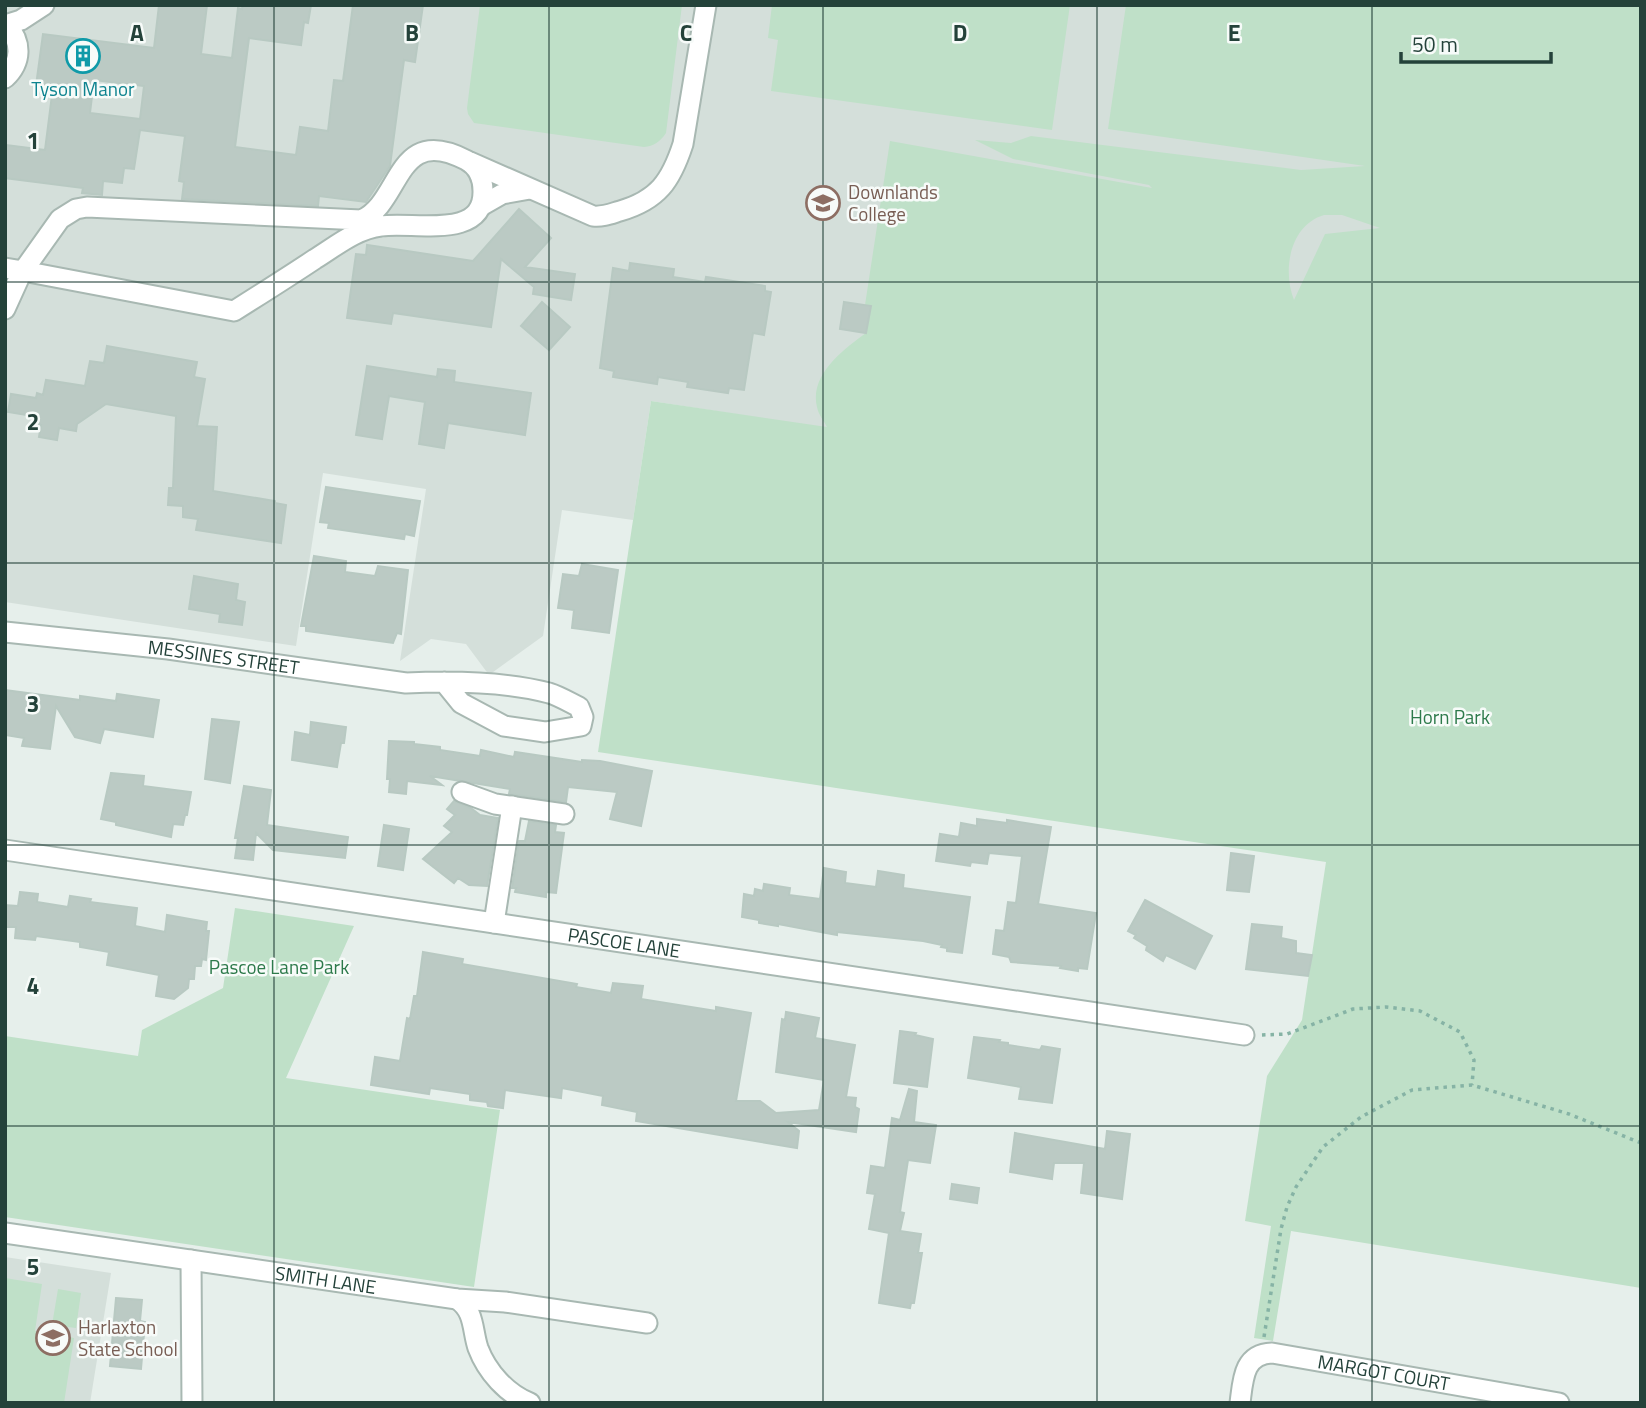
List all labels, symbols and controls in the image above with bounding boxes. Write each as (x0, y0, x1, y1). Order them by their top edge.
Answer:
text: A (130, 15, 144, 50)
text: B (405, 15, 419, 50)
text: C (680, 15, 692, 50)
text: D (953, 15, 967, 50)
text: E (1228, 15, 1240, 50)
scale bar (1401, 21, 1552, 65)
text: 50 m (1412, 28, 1458, 60)
building icon: Tyson Manor (64, 37, 102, 75)
place label: Tyson Manor (31, 74, 135, 103)
text: 1 (27, 123, 39, 158)
place label: Downlands College (848, 177, 938, 228)
school or university icon: Downlands College (804, 184, 842, 222)
text: 2 (27, 404, 39, 439)
street label: MESSINES STREET (146, 632, 301, 682)
text: 3 (27, 686, 39, 721)
park label: Horn Park (1410, 702, 1490, 731)
street label: PASCOE LANE (566, 919, 682, 965)
park label: Pascoe Lane Park (209, 952, 349, 981)
text: 4 (27, 968, 39, 1003)
text: 5 (27, 1249, 39, 1284)
street label: SMITH LANE (273, 1258, 378, 1301)
place label: Harlaxton State School (78, 1312, 178, 1363)
school or university icon: Harlaxton State School (34, 1319, 72, 1357)
street label: MARGOT COURT (1316, 1346, 1452, 1398)

